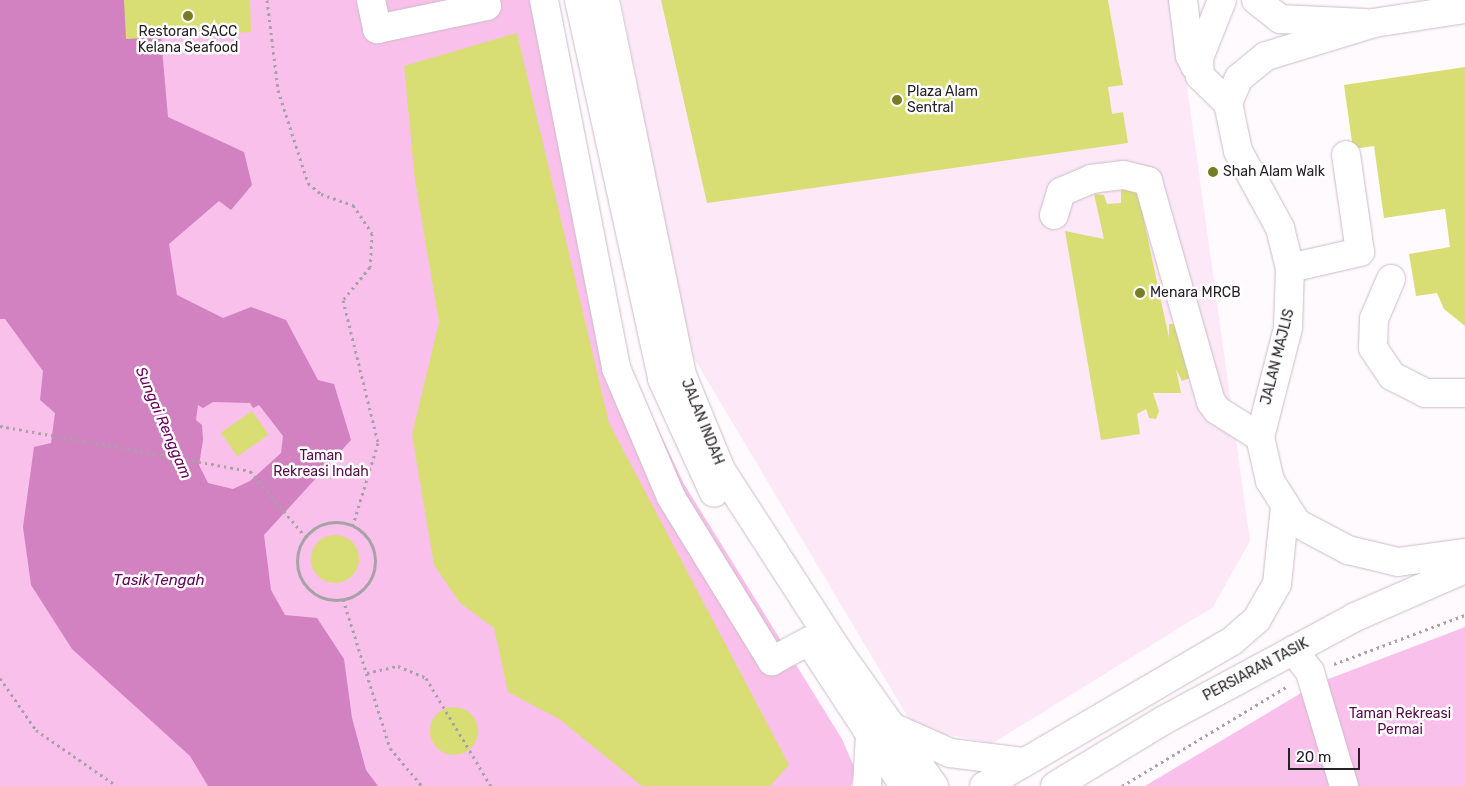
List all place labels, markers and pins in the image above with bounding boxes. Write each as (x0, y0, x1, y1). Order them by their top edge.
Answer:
marker: Restoran SACC Kelana Seafood (182, 10, 194, 22)
place label: Restoran SACC Kelana Seafood (138, 24, 238, 56)
place label: Plaza Alam Sentral (907, 84, 978, 116)
marker: Plaza Alam Sentral (891, 94, 903, 106)
place label: Shah Alam Walk (1223, 164, 1326, 180)
marker: Shah Alam Walk (1207, 166, 1219, 178)
place label: Menara MRCB (1150, 285, 1240, 301)
marker: Menara MRCB (1134, 287, 1146, 299)

